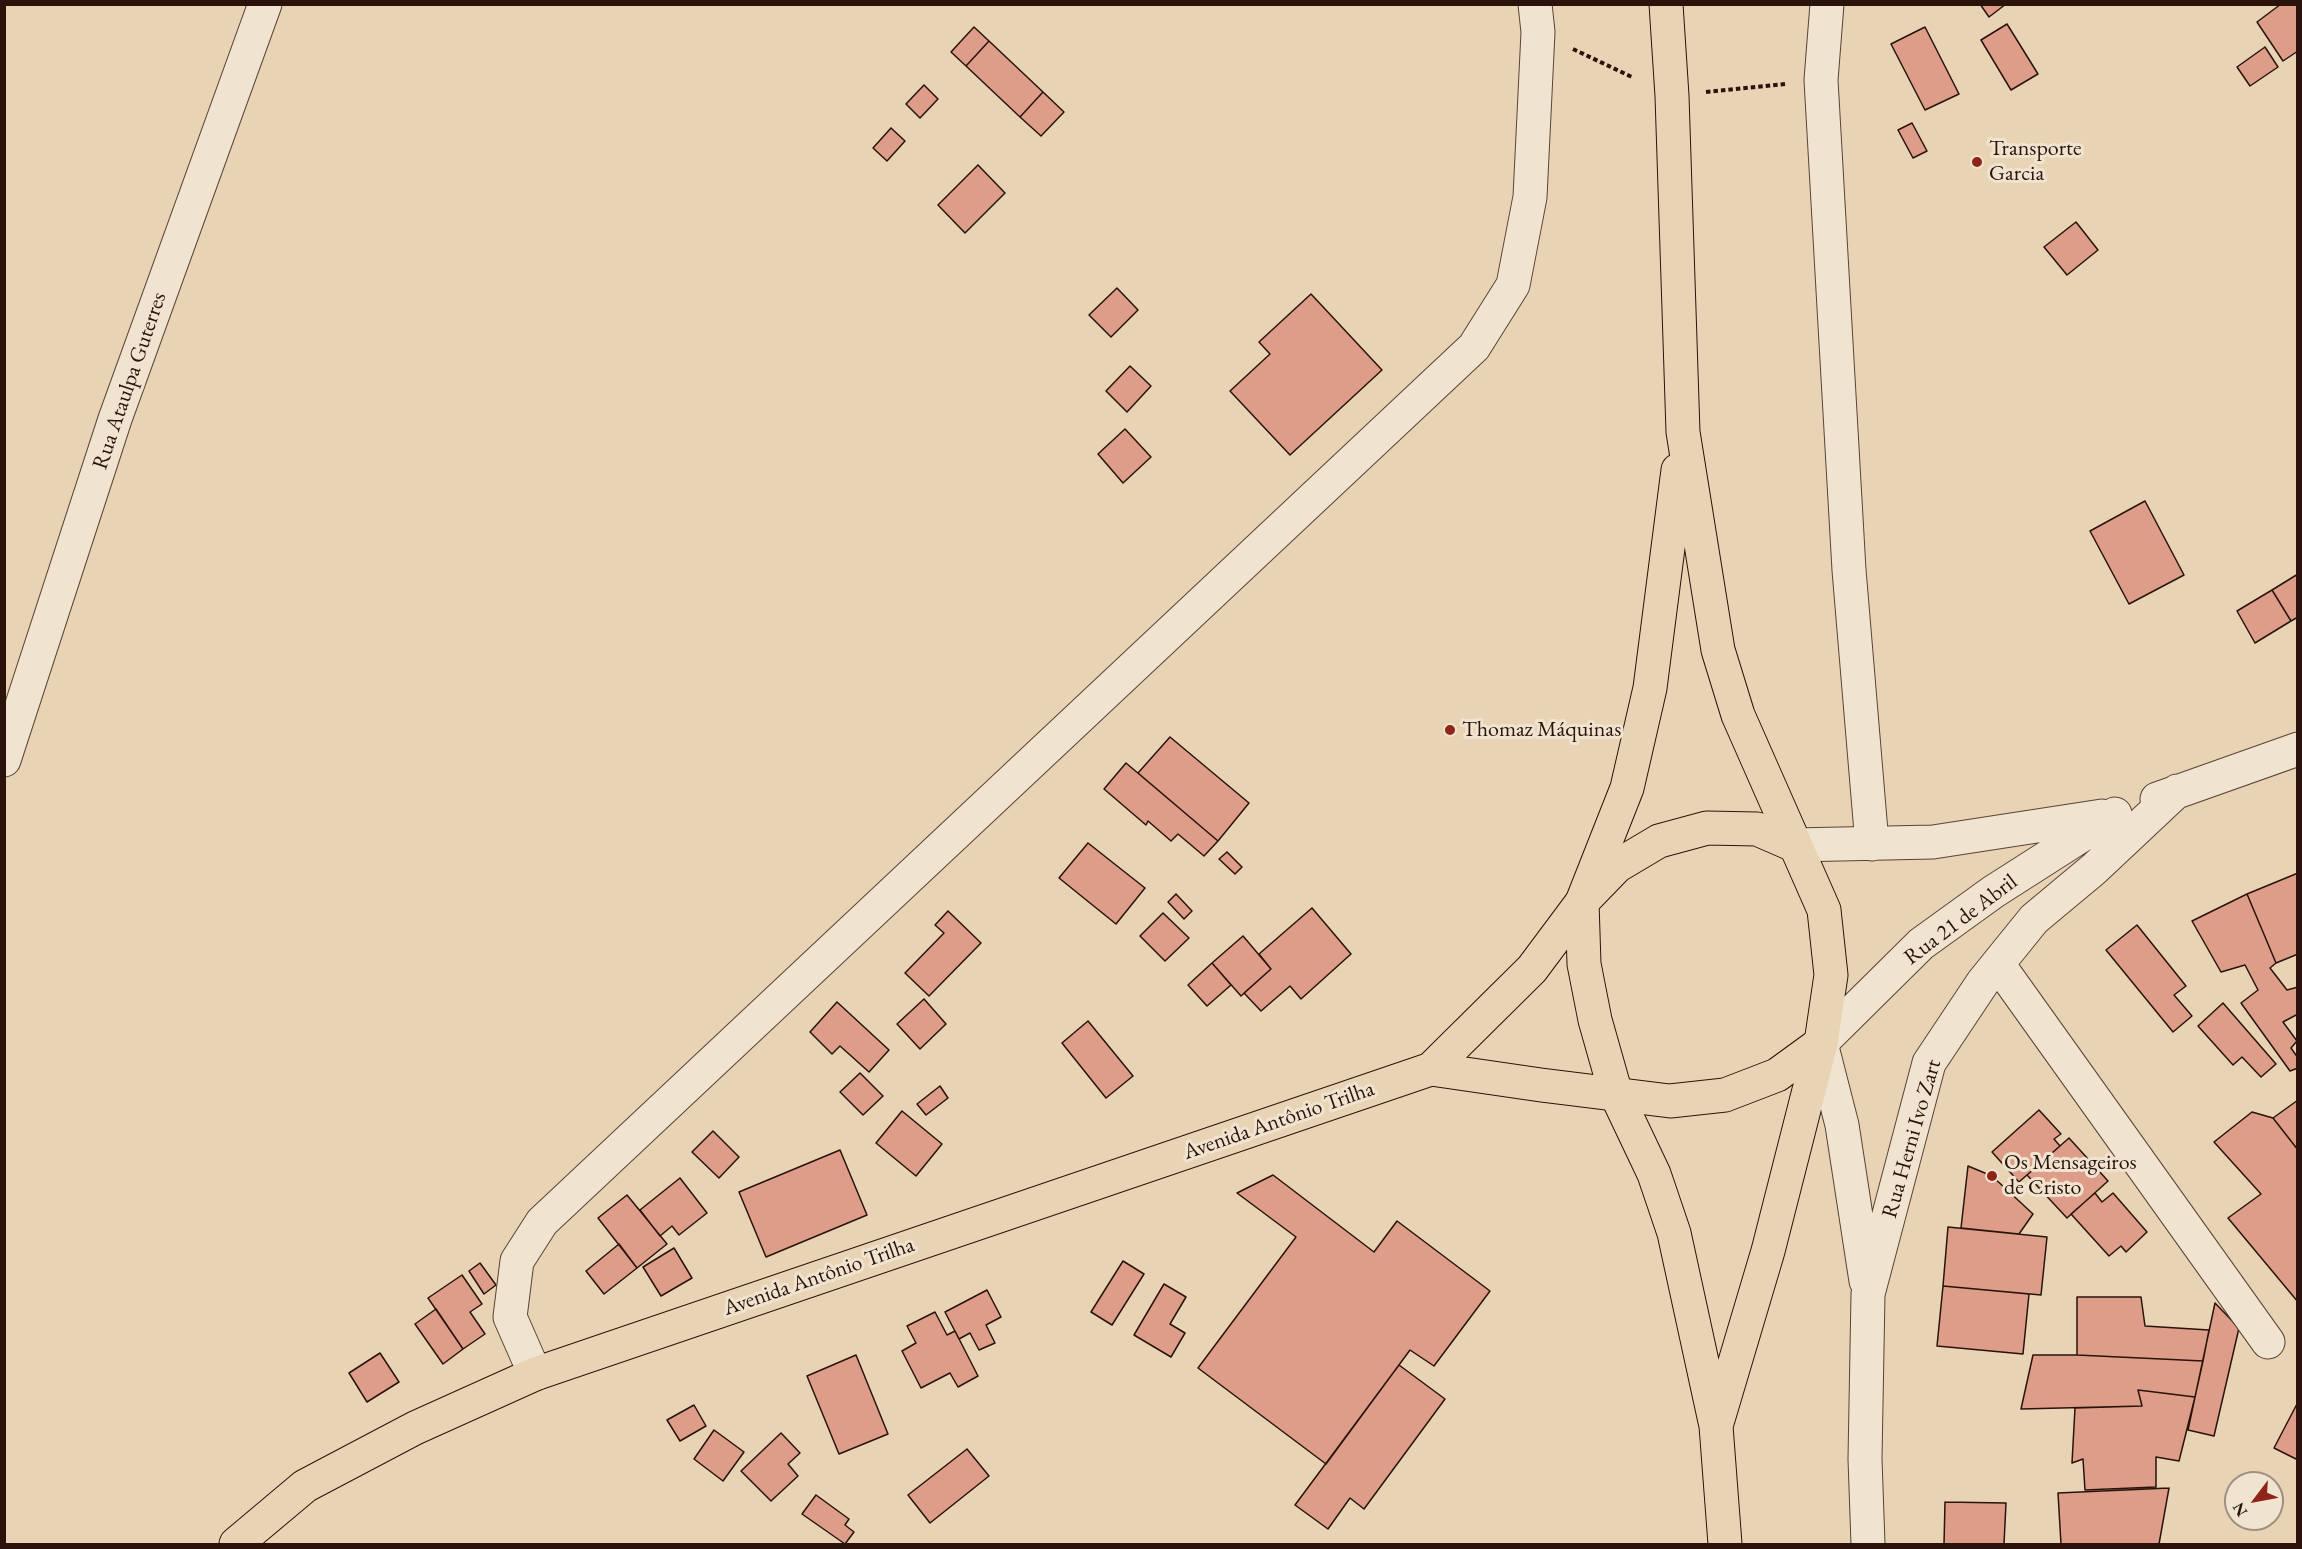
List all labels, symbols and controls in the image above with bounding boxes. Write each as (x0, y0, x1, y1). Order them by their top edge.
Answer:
place label: Transporte Garcia (1989, 136, 2082, 188)
marker: Transporte Garcia (1970, 155, 1984, 169)
street label: Rua Ataulpa Guterres (87, 289, 173, 473)
place label: Thomaz Máquinas (1462, 717, 1621, 743)
marker: Thomaz Máquinas (1443, 723, 1457, 737)
street label: Rua 21 de Abril (1899, 869, 2023, 971)
street label: Rua Herni Ivo Zart (1877, 1057, 1947, 1221)
street label: Avenida Antônio Trilha (1180, 1076, 1378, 1166)
place label: Os Mensageiros de Cristo (2004, 1150, 2137, 1202)
marker: Os Mensageiros de Cristo (1985, 1169, 1999, 1183)
street label: Avenida Antônio Trilha (720, 1232, 918, 1322)
north arrow (2224, 1471, 2284, 1531)
text: N (2228, 1499, 2252, 1521)

